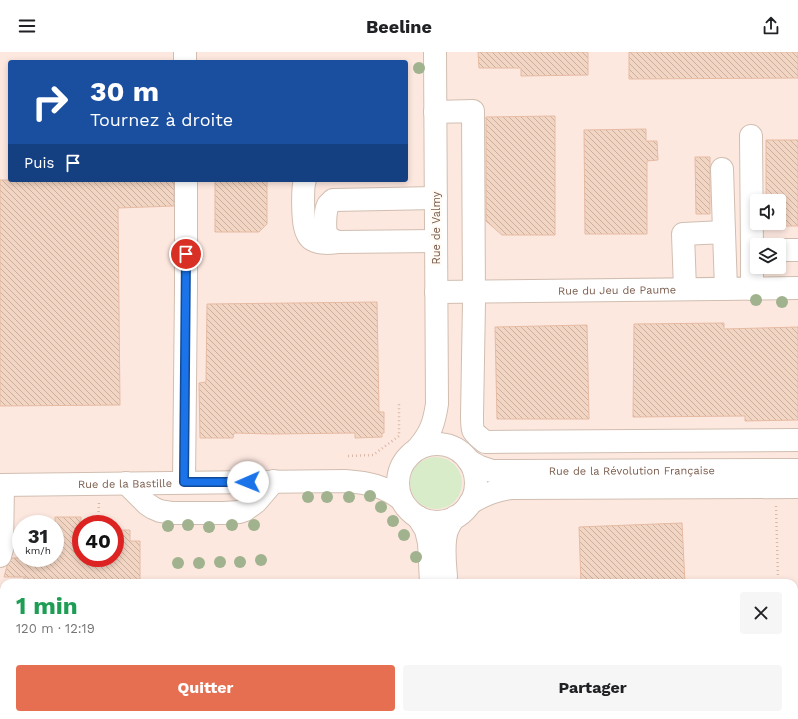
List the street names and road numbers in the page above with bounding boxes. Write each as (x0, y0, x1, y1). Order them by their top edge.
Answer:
street label: Rue de Valmy (430, 191, 443, 264)
street label: Rue du Jeu de Paume (558, 283, 676, 297)
street label: Rue de la Révolution Française (549, 464, 715, 477)
street label: Rue de la Bastille (78, 477, 172, 491)

